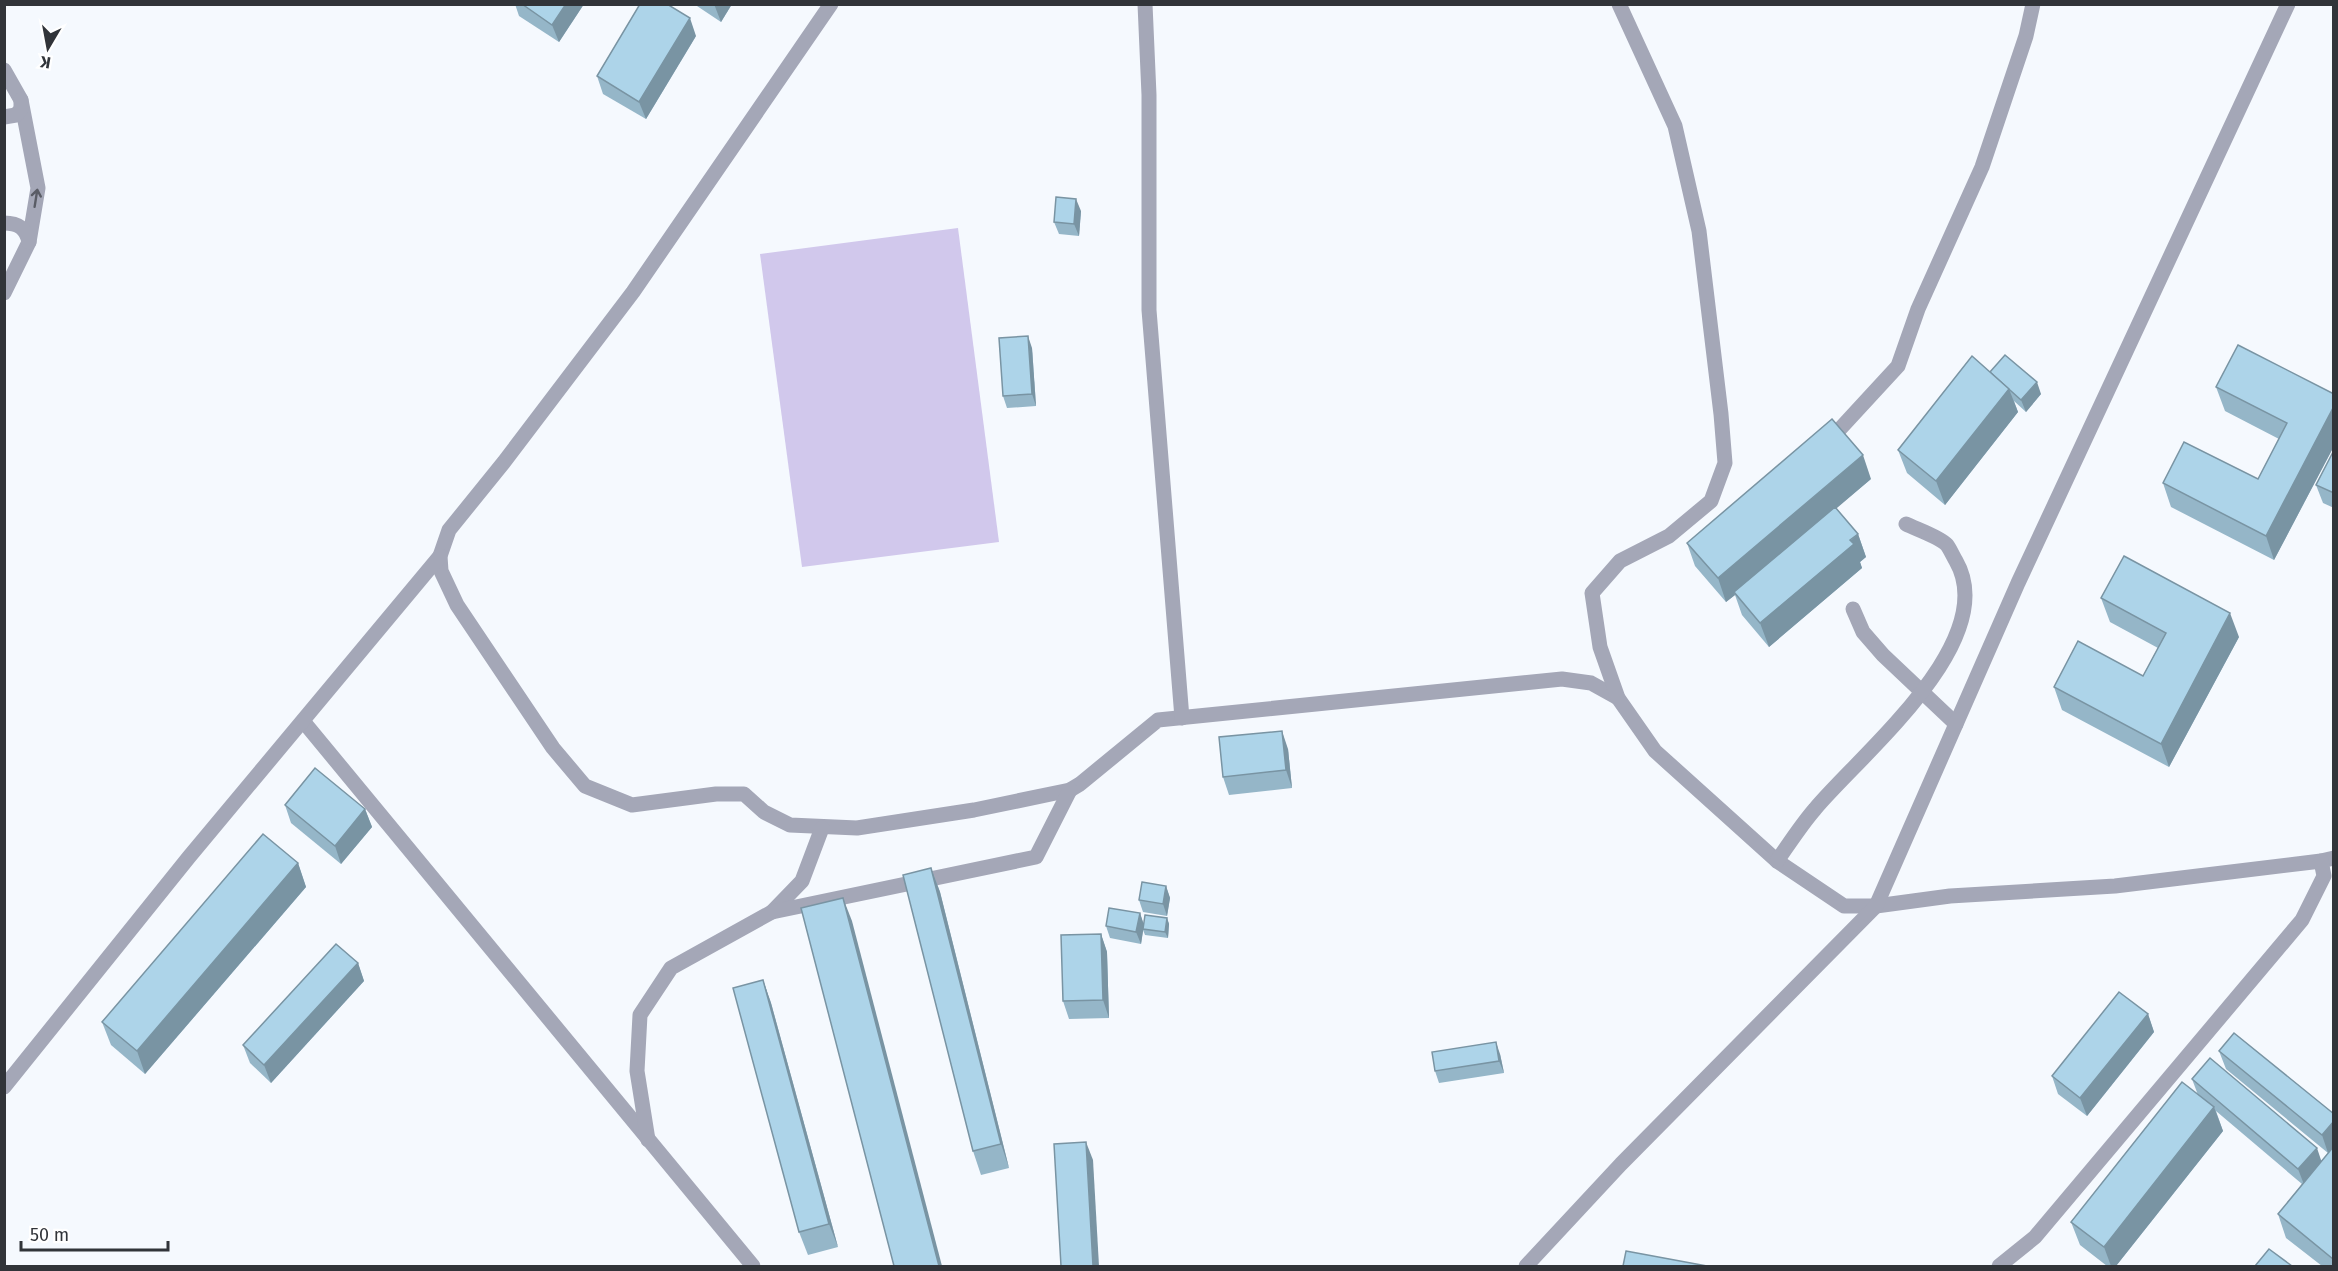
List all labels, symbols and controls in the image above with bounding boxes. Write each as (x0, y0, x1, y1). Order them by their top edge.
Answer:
north arrow (18, 18, 78, 78)
text: K (38, 52, 52, 73)
one-way arrow (31, 189, 42, 209)
scale bar (21, 1214, 168, 1252)
text: 50 m (30, 1224, 69, 1246)

